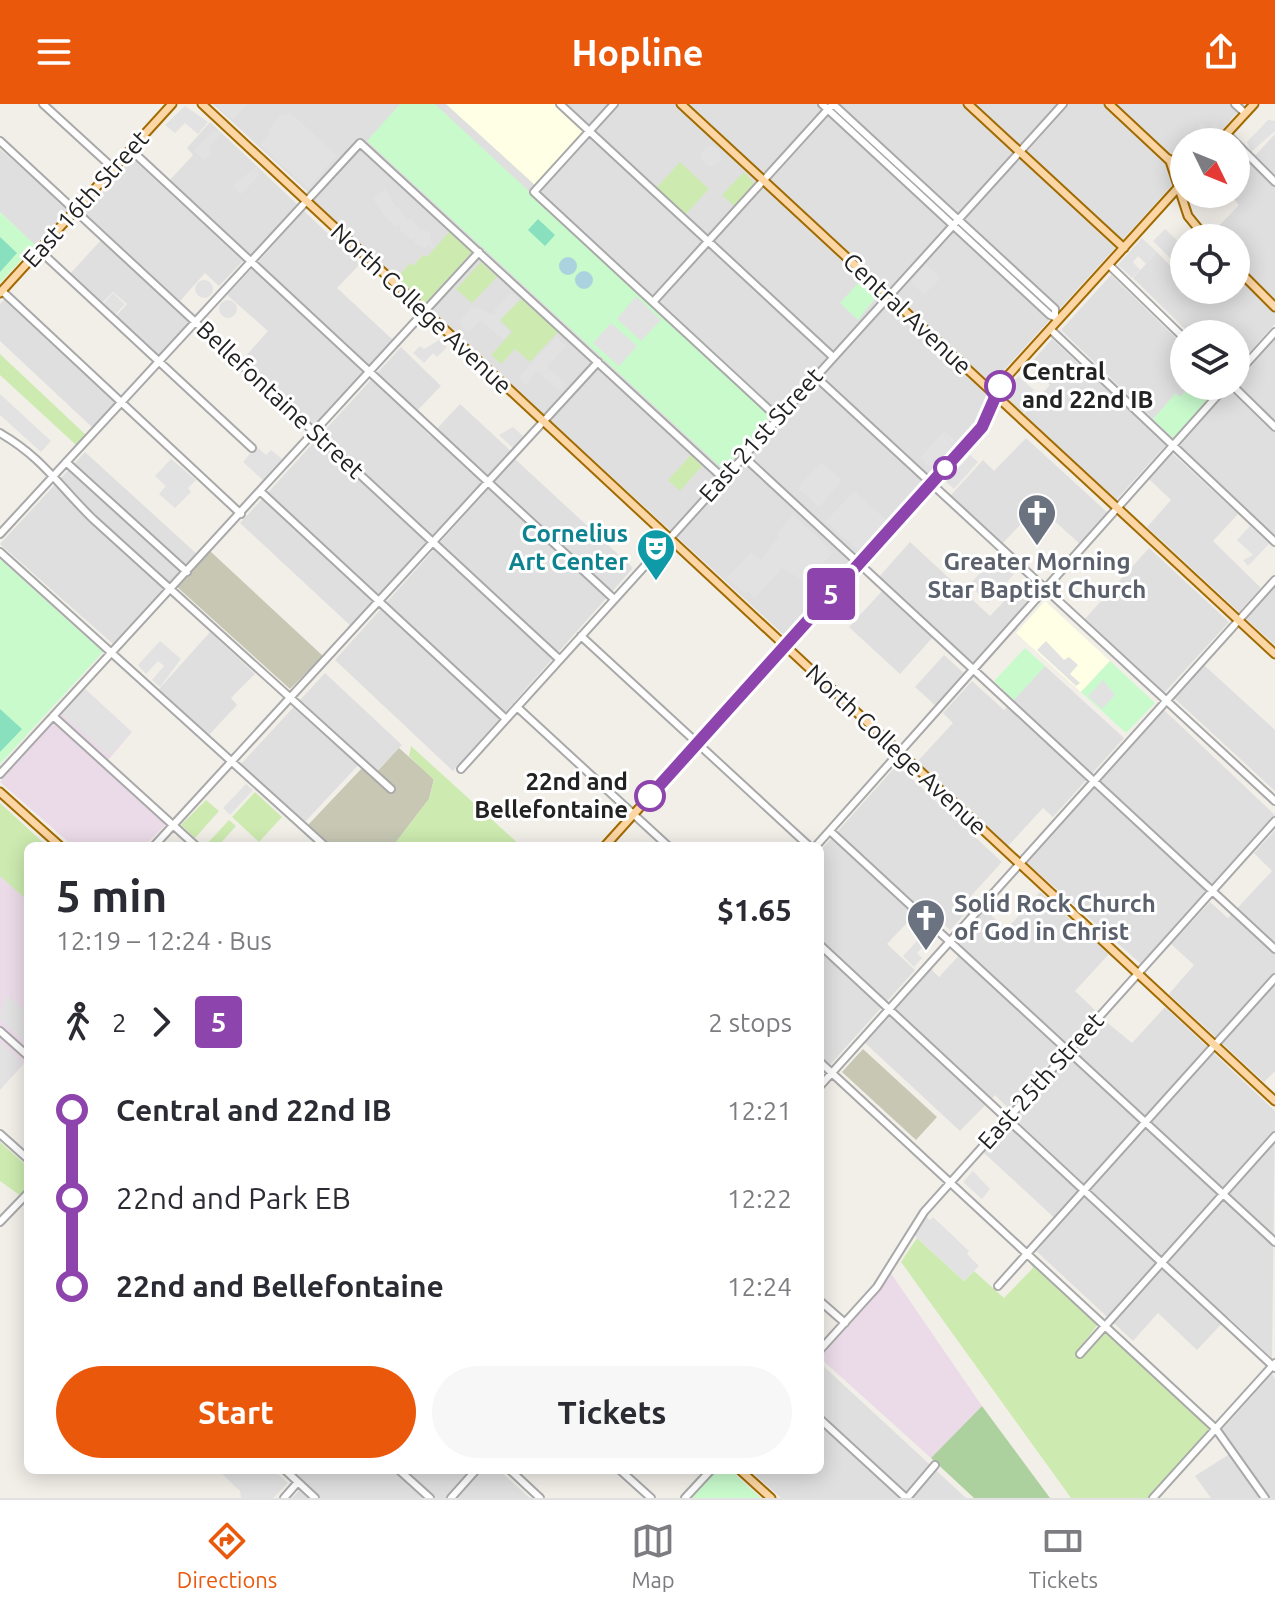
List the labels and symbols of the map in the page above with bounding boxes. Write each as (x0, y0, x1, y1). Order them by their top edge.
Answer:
street label: East 16th Street (17, 125, 154, 272)
north arrow (1170, 128, 1250, 208)
street label: North College Avenue (326, 218, 517, 399)
street label: Central Avenue (838, 247, 977, 380)
street label: Bellefontaine Street (191, 315, 370, 484)
place label: Central and 22nd IB (1022, 358, 1153, 413)
street label: East 21st Street (694, 362, 828, 507)
marker: Central and 22nd IB (985, 371, 1015, 401)
unlabelled marker (934, 457, 956, 479)
church icon: Greater Morning Star Baptist Church (1016, 492, 1058, 547)
place label: Cornelius Art Center (509, 520, 628, 575)
theatre icon: Cornelius Art Center (635, 527, 677, 582)
place label: Greater Morning Star Baptist Church (928, 548, 1146, 603)
line badge: 5 (805, 568, 857, 620)
street label: North College Avenue (801, 659, 992, 840)
place label: 22nd and Bellefontaine (474, 768, 628, 823)
marker: 22nd and Bellefontaine (635, 781, 665, 811)
place label: Solid Rock Church of God in Christ (954, 890, 1156, 945)
church icon: Solid Rock Church of God in Christ (905, 897, 947, 952)
street label: East 25th Street (972, 1007, 1109, 1154)

